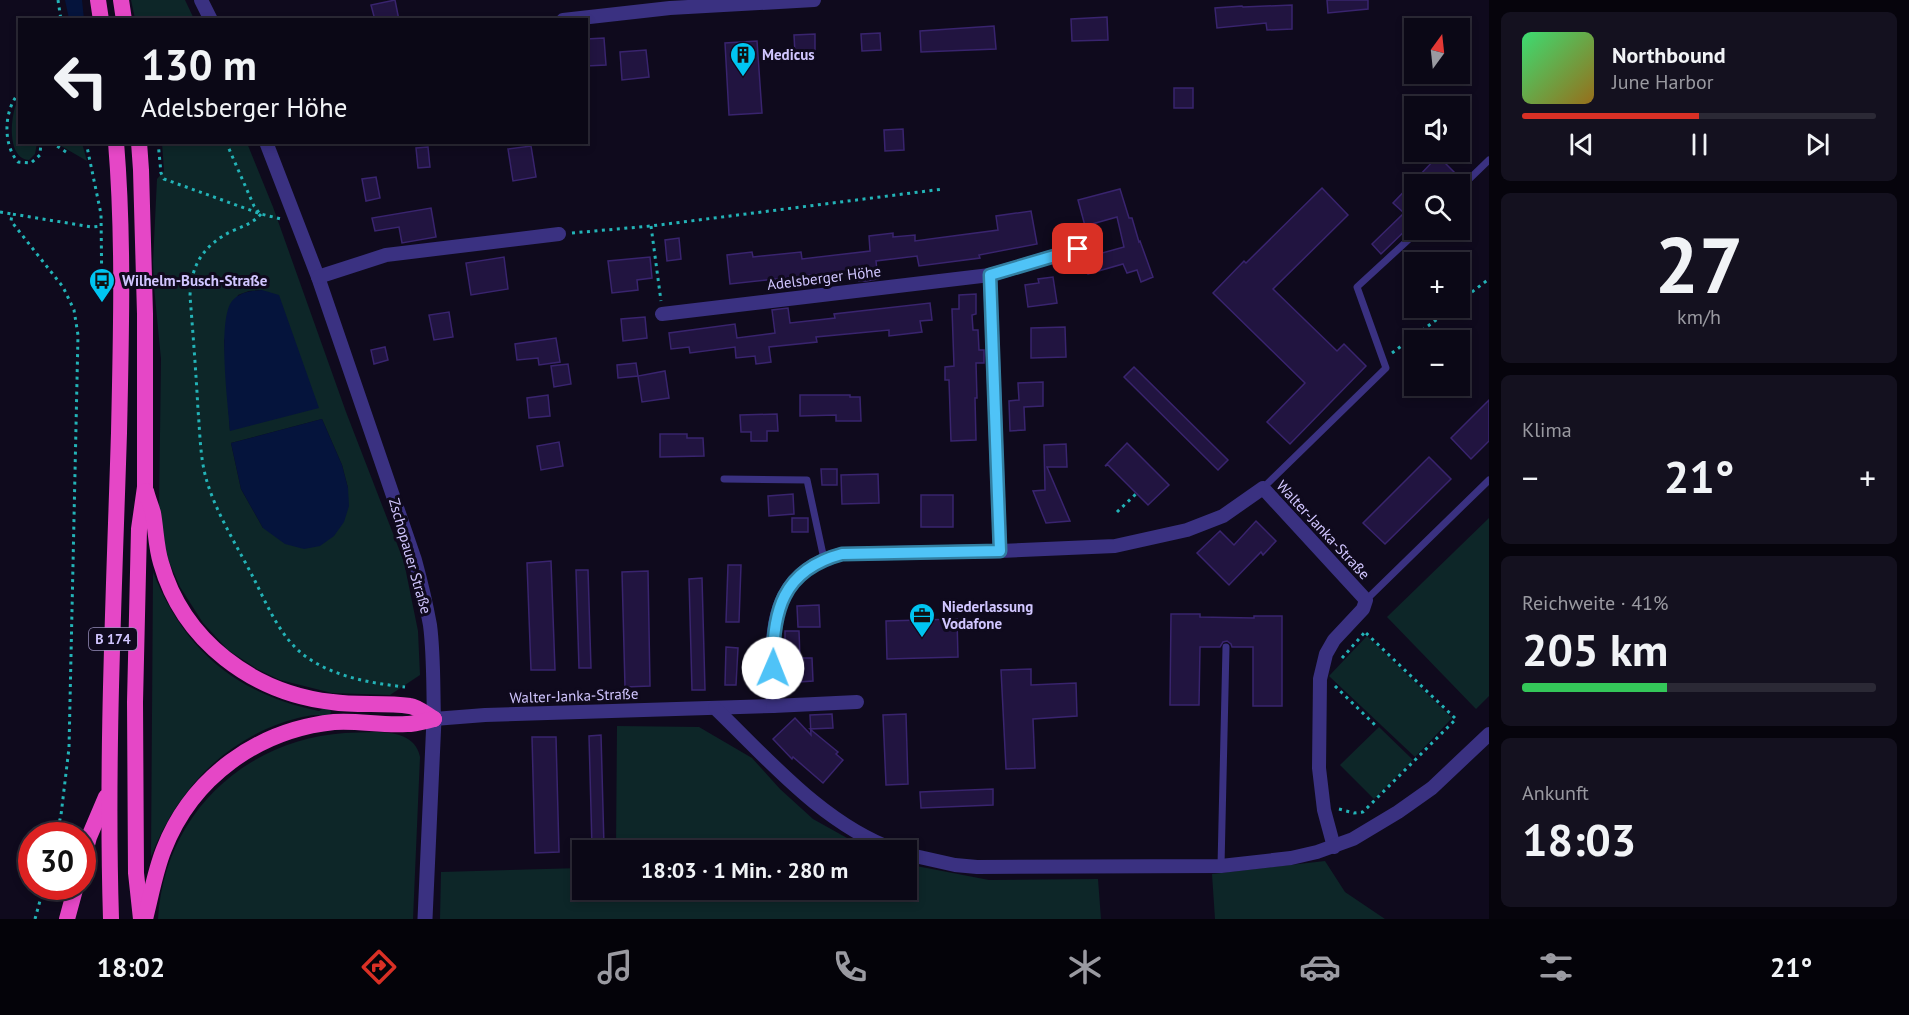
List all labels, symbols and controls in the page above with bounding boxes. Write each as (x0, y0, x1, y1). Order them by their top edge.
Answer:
north arrow (1404, 18, 1470, 84)
map controls (1404, 18, 1470, 396)
text: 130 m (141, 37, 257, 92)
building icon: Medicus (728, 40, 758, 78)
text: Northbound (1612, 41, 1726, 69)
icon: left (42, 42, 120, 120)
place label: Medicus (762, 45, 815, 64)
text: June Harbor (1612, 69, 1714, 95)
text: Adelsberger Höhe (141, 90, 347, 124)
button: sound (1404, 96, 1470, 162)
icon: previous (1565, 128, 1598, 161)
icon: pause (1683, 128, 1716, 161)
icon: next (1801, 128, 1834, 161)
button: search (1404, 174, 1470, 240)
text: 27 (1655, 214, 1743, 315)
pin (1052, 223, 1103, 274)
icon: arrive (1061, 232, 1094, 265)
button: + (1404, 252, 1470, 318)
street label: Adelsberger Höhe (766, 261, 882, 294)
bus stop icon: Wilhelm-Busch-Straße (87, 266, 117, 304)
place label: Wilhelm-Busch-Straße (122, 271, 268, 290)
text: km/h (1677, 304, 1721, 330)
button: − (1404, 330, 1470, 396)
text: Klima (1522, 417, 1572, 443)
text: 21° (1664, 447, 1734, 505)
text: − (1522, 456, 1539, 499)
text: + (1859, 456, 1876, 499)
street label: Walter-Janka-Straße (1272, 476, 1374, 583)
street label: Zschopauer Straße (385, 496, 436, 616)
text: Reichweite · 41% (1522, 590, 1668, 616)
place label: Niederlassung Vodafone (941, 597, 1033, 633)
office icon: Niederlassung Vodafone (907, 601, 937, 639)
text: 205 km (1522, 620, 1668, 678)
road number: B 174 (89, 628, 137, 650)
position arrow (741, 636, 805, 700)
street label: Walter-Janka-Straße (509, 684, 639, 707)
text: Ankunft (1522, 780, 1589, 806)
text: 18:03 (1522, 810, 1636, 868)
speed limit sign: 30 (18, 822, 96, 900)
text: 18:03 · 1 Min. · 280 m (641, 856, 848, 884)
icon: directions (358, 946, 400, 988)
icon: music (594, 946, 636, 988)
icon: phone (829, 946, 871, 988)
icon: climate (1064, 946, 1106, 988)
icon: car (1299, 946, 1341, 988)
icon: filters (1535, 946, 1577, 988)
text: 18:02 (97, 950, 165, 984)
text: 21° (1770, 950, 1812, 984)

